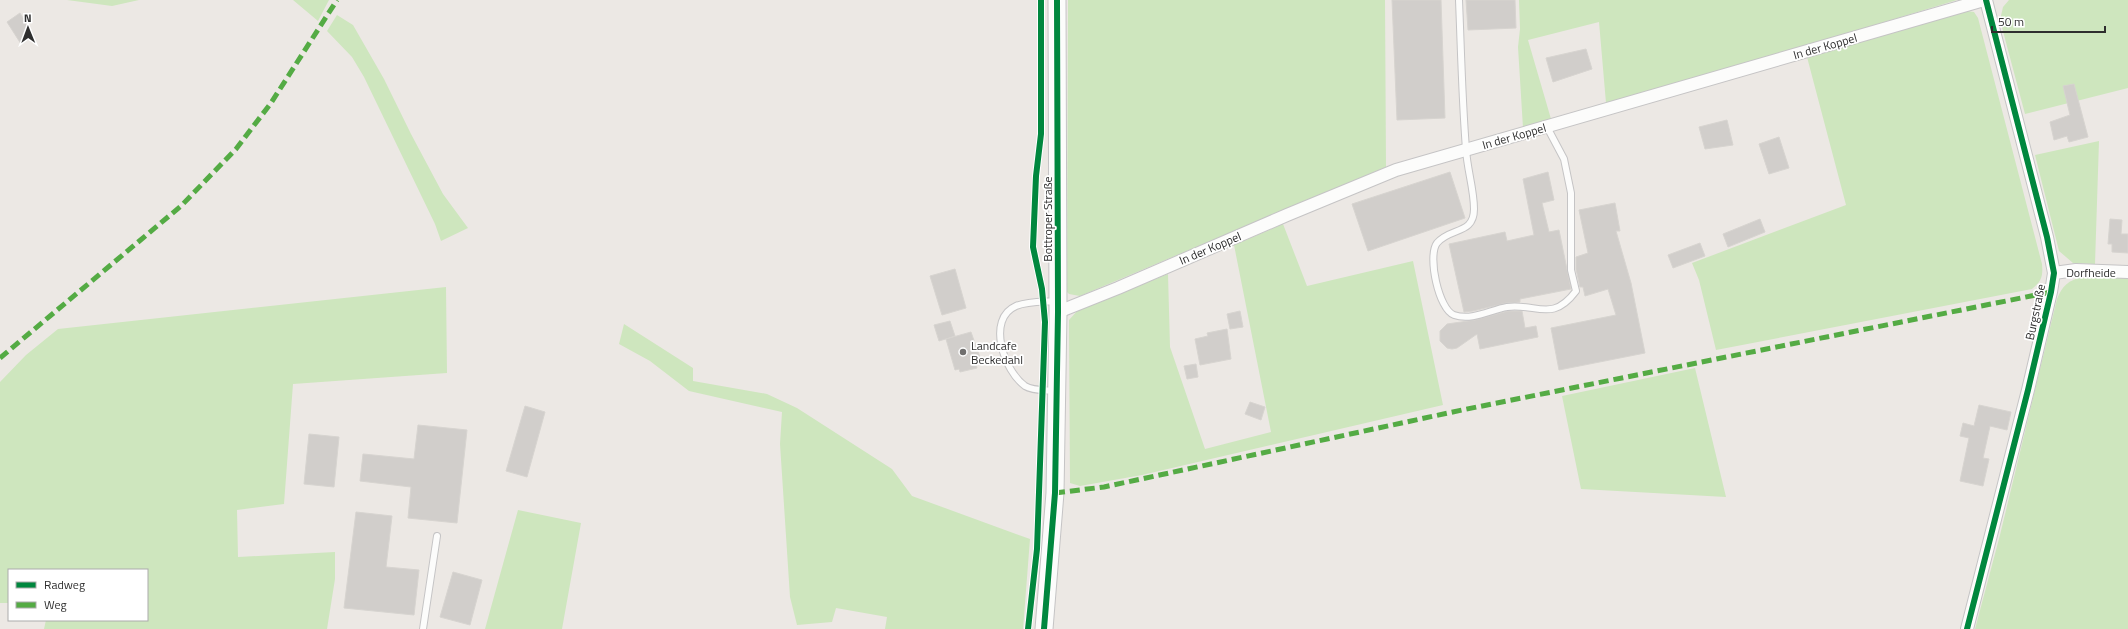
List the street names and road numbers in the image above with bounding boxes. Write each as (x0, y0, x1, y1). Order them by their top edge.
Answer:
street label: In der Koppel (1791, 28, 1859, 64)
street label: In der Koppel (1480, 118, 1548, 154)
street label: Bottroper Straße (1038, 176, 1057, 262)
street label: In der Koppel (1176, 226, 1244, 270)
street label: Dorfheide (2066, 263, 2116, 282)
street label: Burgstraße (2020, 282, 2050, 342)

